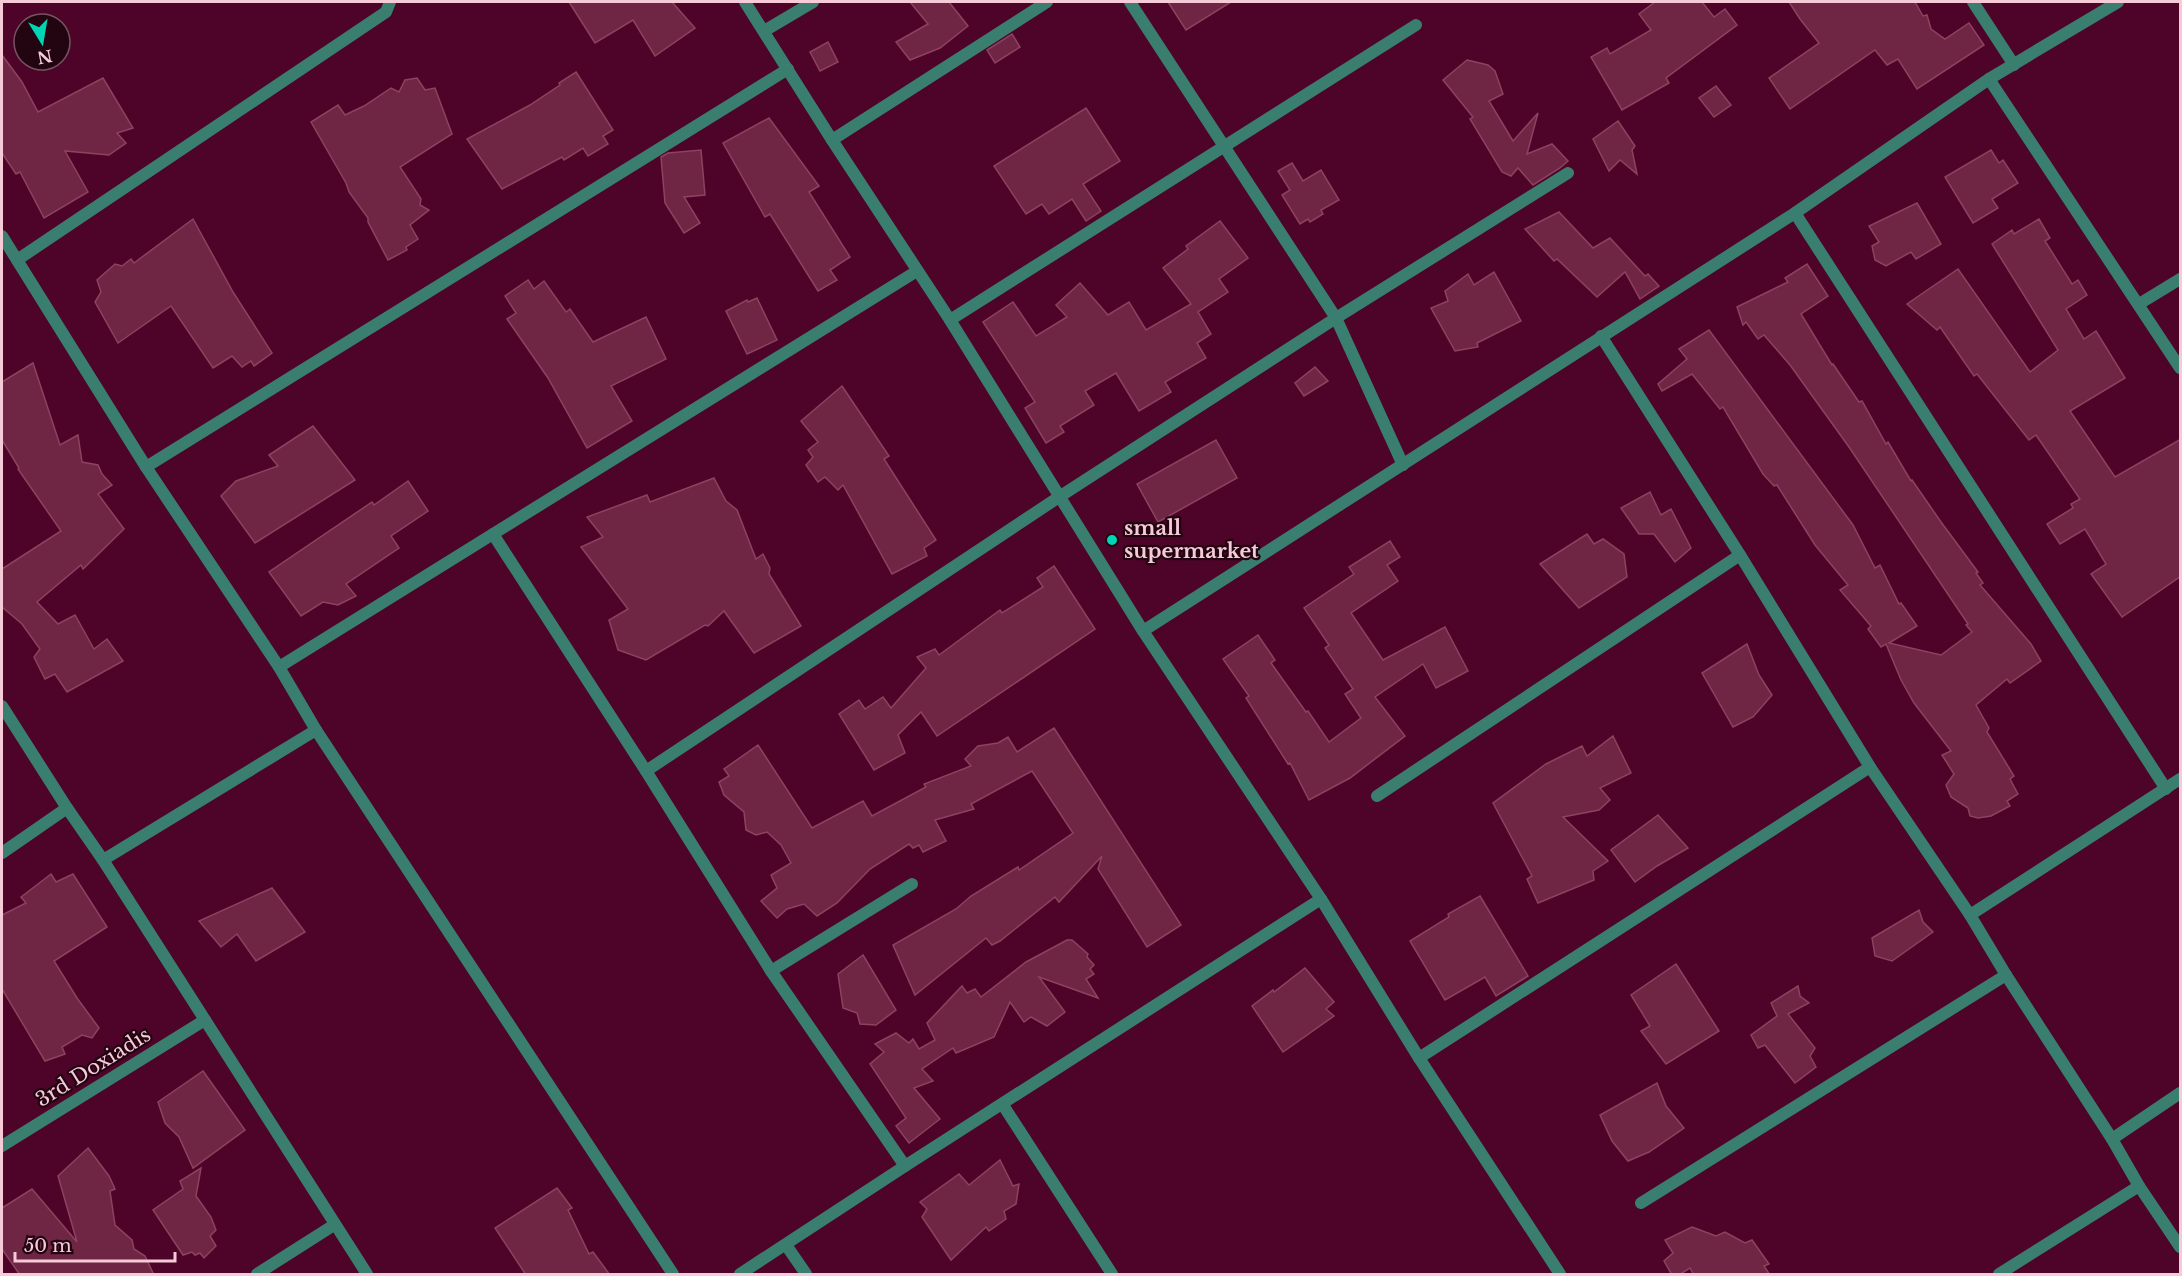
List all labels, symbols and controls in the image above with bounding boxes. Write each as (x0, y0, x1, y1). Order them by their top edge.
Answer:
north arrow (12, 12, 72, 72)
text: N (36, 45, 54, 68)
place label: small supermarket (1124, 516, 1259, 563)
marker: small supermarket (1105, 533, 1119, 547)
street label: 3rd Doxiadis (31, 1022, 155, 1112)
scale bar (15, 1225, 176, 1263)
text: 50 m (24, 1235, 72, 1257)

